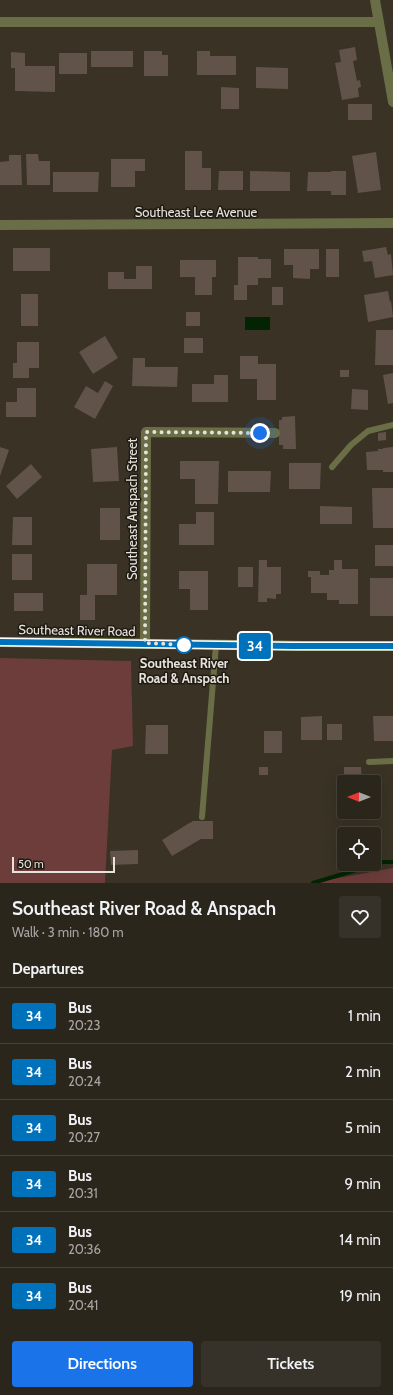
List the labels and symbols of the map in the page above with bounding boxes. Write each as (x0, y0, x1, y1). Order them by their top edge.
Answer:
street label: Southeast Lee Avenue (135, 204, 258, 220)
your location (250, 423, 270, 443)
street label: Southeast Anspach Street (124, 437, 140, 580)
street label: Southeast River Road (18, 621, 136, 639)
line badge: 34 (237, 633, 273, 659)
marker: Southeast River Road & Anspach (175, 636, 193, 654)
place label: Southeast River Road & Anspach (139, 655, 230, 686)
north arrow (337, 775, 381, 819)
scale bar (12, 855, 115, 874)

